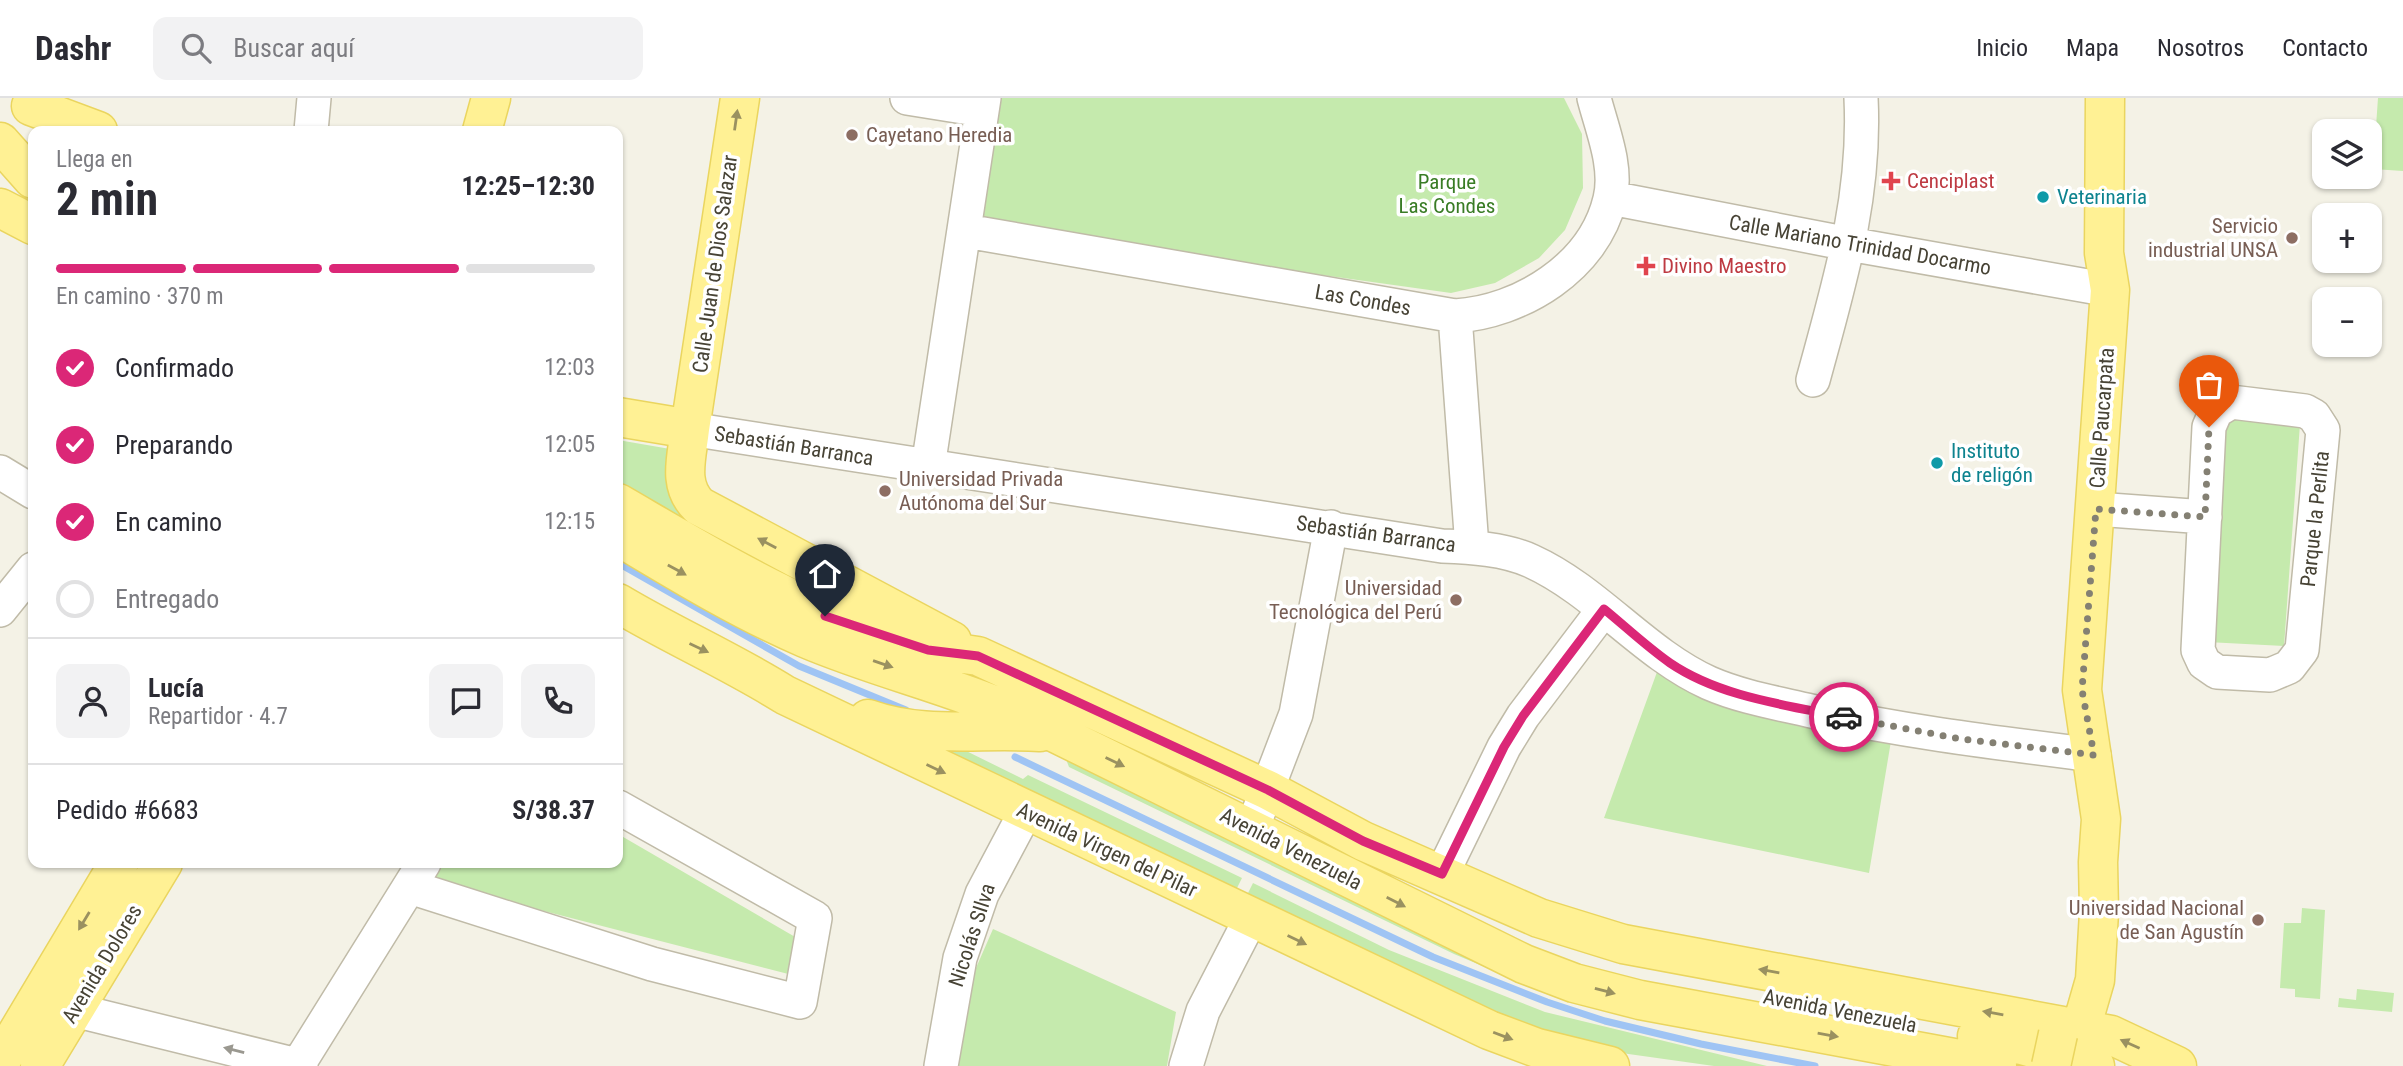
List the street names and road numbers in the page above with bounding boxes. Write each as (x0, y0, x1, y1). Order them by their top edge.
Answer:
street label: Calle Juan de Dios Salazar (688, 153, 742, 375)
street label: Calle Mariano Trinidad Docarmo (1727, 210, 1993, 280)
street label: Las Condes (1313, 280, 1413, 320)
street label: Calle Paucarpata (2085, 347, 2119, 489)
street label: Sebastián Barranca (713, 422, 875, 470)
street label: Parque la Perlita (2296, 450, 2334, 588)
street label: Sebastián Barranca (1295, 511, 1457, 557)
street label: Avenida Virgen del Pilar (1013, 798, 1201, 902)
street label: Avenida Venezuela (1216, 803, 1366, 895)
street label: Nicolás SIlva (944, 880, 1000, 990)
street label: Avenida Dolores (57, 900, 147, 1028)
street label: Avenida Venezuela (1761, 984, 1919, 1038)

